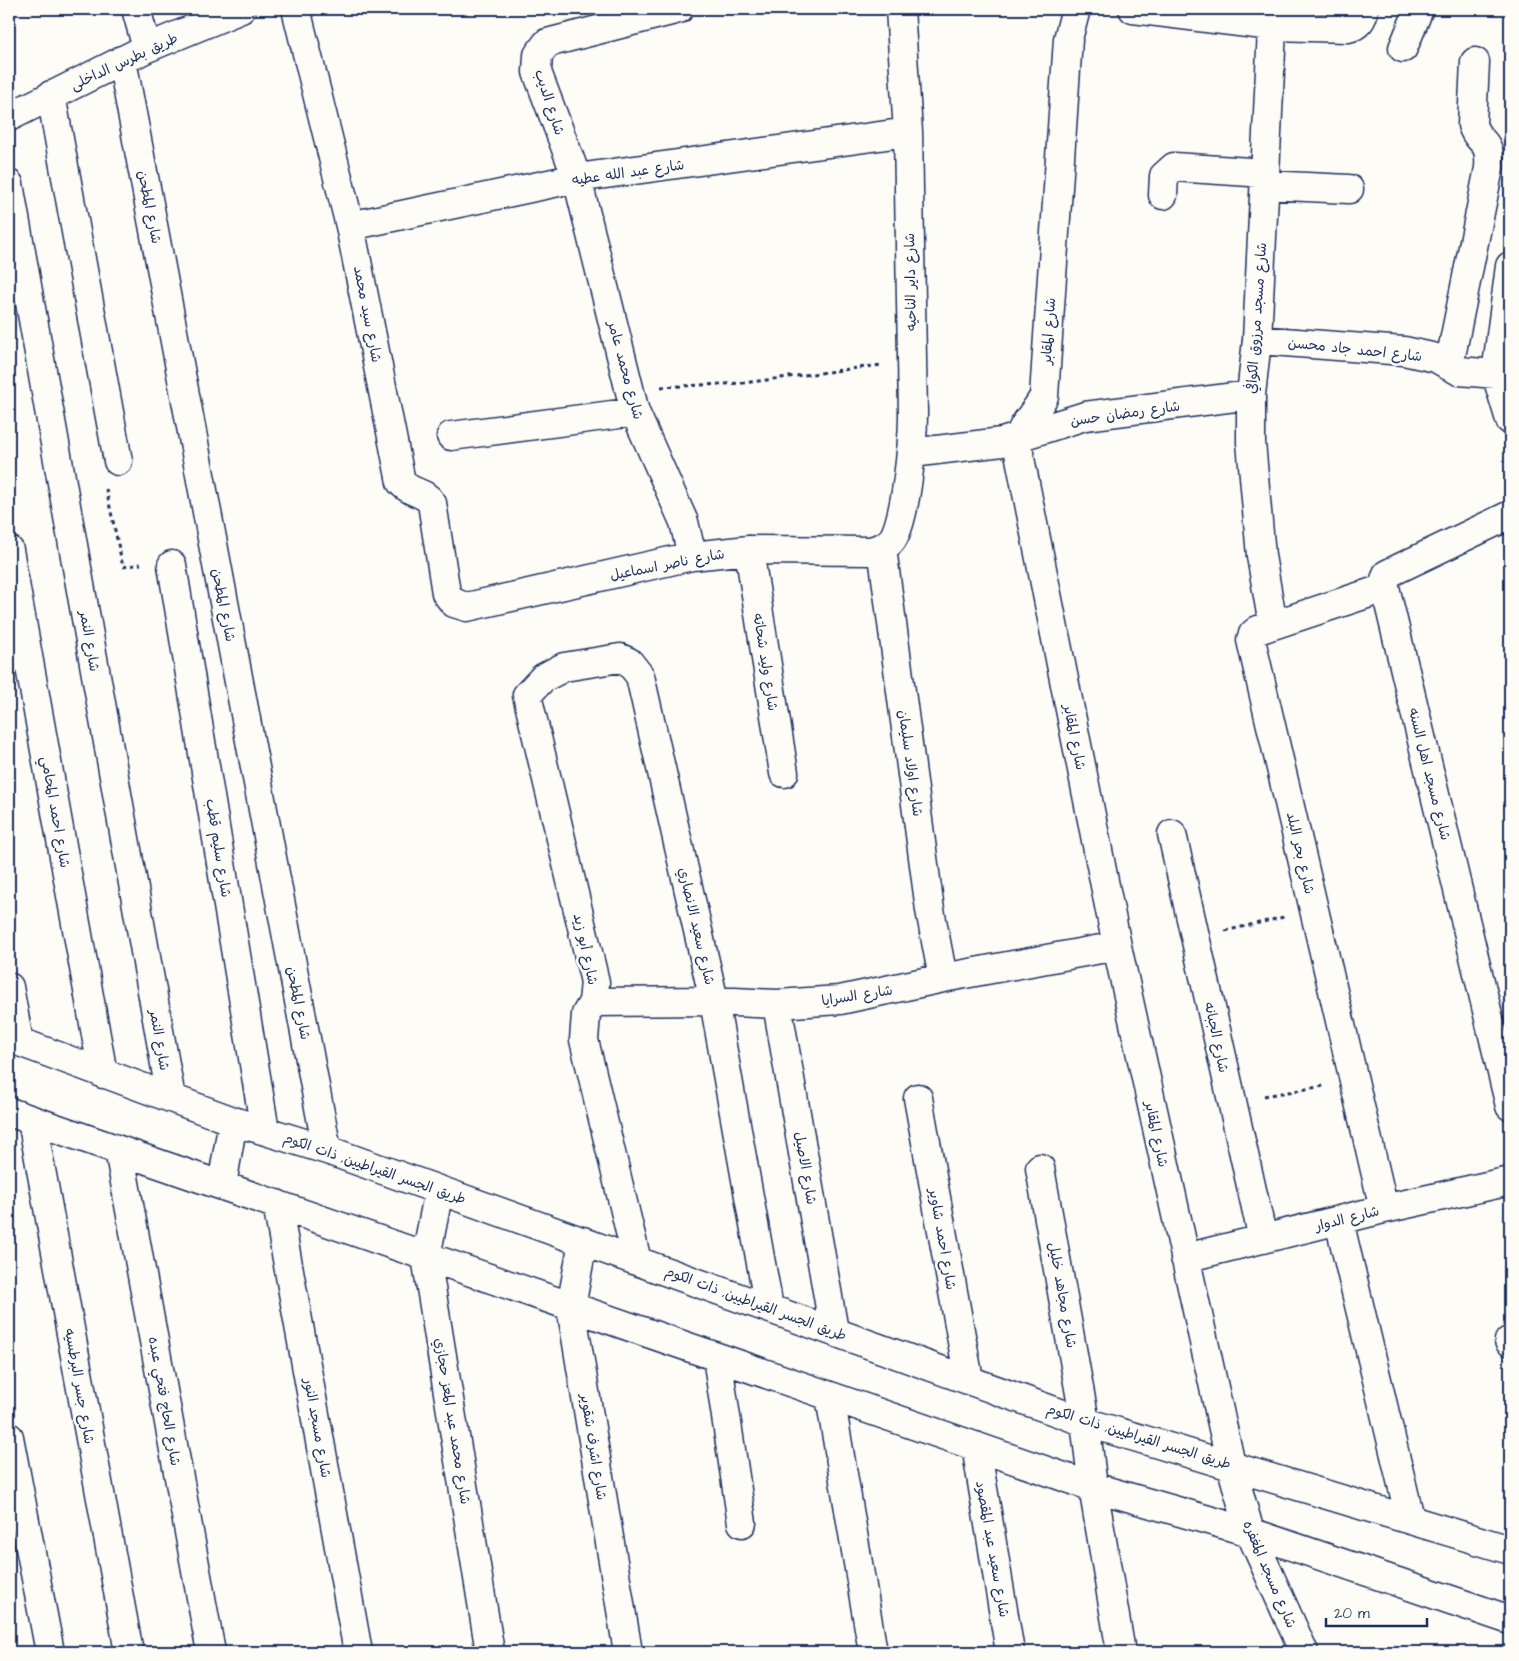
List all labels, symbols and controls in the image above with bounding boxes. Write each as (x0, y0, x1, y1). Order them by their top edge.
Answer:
street label: طريق بطرس الداخلى (67, 28, 181, 96)
street label: شارع الديب (529, 67, 569, 138)
street label: شارع عبد الله عطيه (571, 155, 686, 191)
street label: شارع المطحن (132, 169, 166, 246)
street label: شارع داير الناحيه (900, 233, 922, 331)
street label: شارع مسجد مرزوق الكوافي (1242, 242, 1272, 395)
street label: شارع سيد محمد (348, 264, 386, 364)
street label: شارع المقابر (1037, 297, 1061, 366)
street label: شارع محمد عامر (602, 318, 648, 422)
street label: شارع احمد جاد محسن (1287, 333, 1423, 367)
street label: شارع رمضان حسن (1069, 396, 1181, 432)
street label: شارع ناصر اسماعيل (608, 544, 726, 586)
street label: شارع المطحن (206, 567, 240, 644)
street label: شارع النمر (74, 608, 104, 673)
street label: شارع وليد شحاته (747, 612, 783, 712)
street label: شارع المقابر (1058, 702, 1090, 772)
street label: شارع مسجد اهل السنه (1403, 706, 1455, 843)
street label: شارع اولاد سليمان (893, 708, 927, 818)
street label: شارع احمد المحامي (33, 755, 75, 870)
street label: شارع سليم قطب (200, 797, 236, 899)
street label: شارع بحر البلد (1281, 810, 1319, 896)
street label: شارع سعيد الانصاري (673, 865, 719, 987)
street label: شارع أبو زيد (568, 912, 602, 987)
street label: شارع المطحن (281, 965, 315, 1042)
street label: شارع السرايا (820, 980, 894, 1011)
street label: شارع الجبانه (1199, 1000, 1233, 1075)
street label: شارع النمر (144, 1007, 174, 1072)
street label: شارع المقابر (1139, 1098, 1173, 1169)
street label: طريق الجسر القيراطيين, ذات الكوم (280, 1128, 469, 1211)
street label: شارع الاصيل (789, 1130, 821, 1206)
street label: شارع احمد شاوير (923, 1186, 961, 1292)
street label: شارع الدوار (1312, 1201, 1381, 1237)
street label: شارع مجاهد خليل (1043, 1241, 1081, 1350)
street label: طريق الجسر القيراطيين, ذات الكوم (662, 1262, 849, 1347)
street label: شارع جسر البرطسيه (59, 1327, 99, 1446)
street label: شارع الحاج فتحي عبده (141, 1335, 185, 1468)
street label: شارع محمد عبد المعز حجازي (429, 1336, 475, 1506)
street label: شارع مسجد النور (298, 1376, 336, 1479)
street label: شارع اشرف شقوير (575, 1392, 611, 1502)
street label: طريق الجسر القيراطيين, ذات الكوم (1044, 1399, 1233, 1476)
street label: شارع سعيد عبد المقصود (970, 1479, 1014, 1619)
street label: شارع مسجد المغفره (1237, 1518, 1301, 1631)
scale bar (1326, 1596, 1428, 1628)
text: 20 m (1334, 1603, 1370, 1624)

